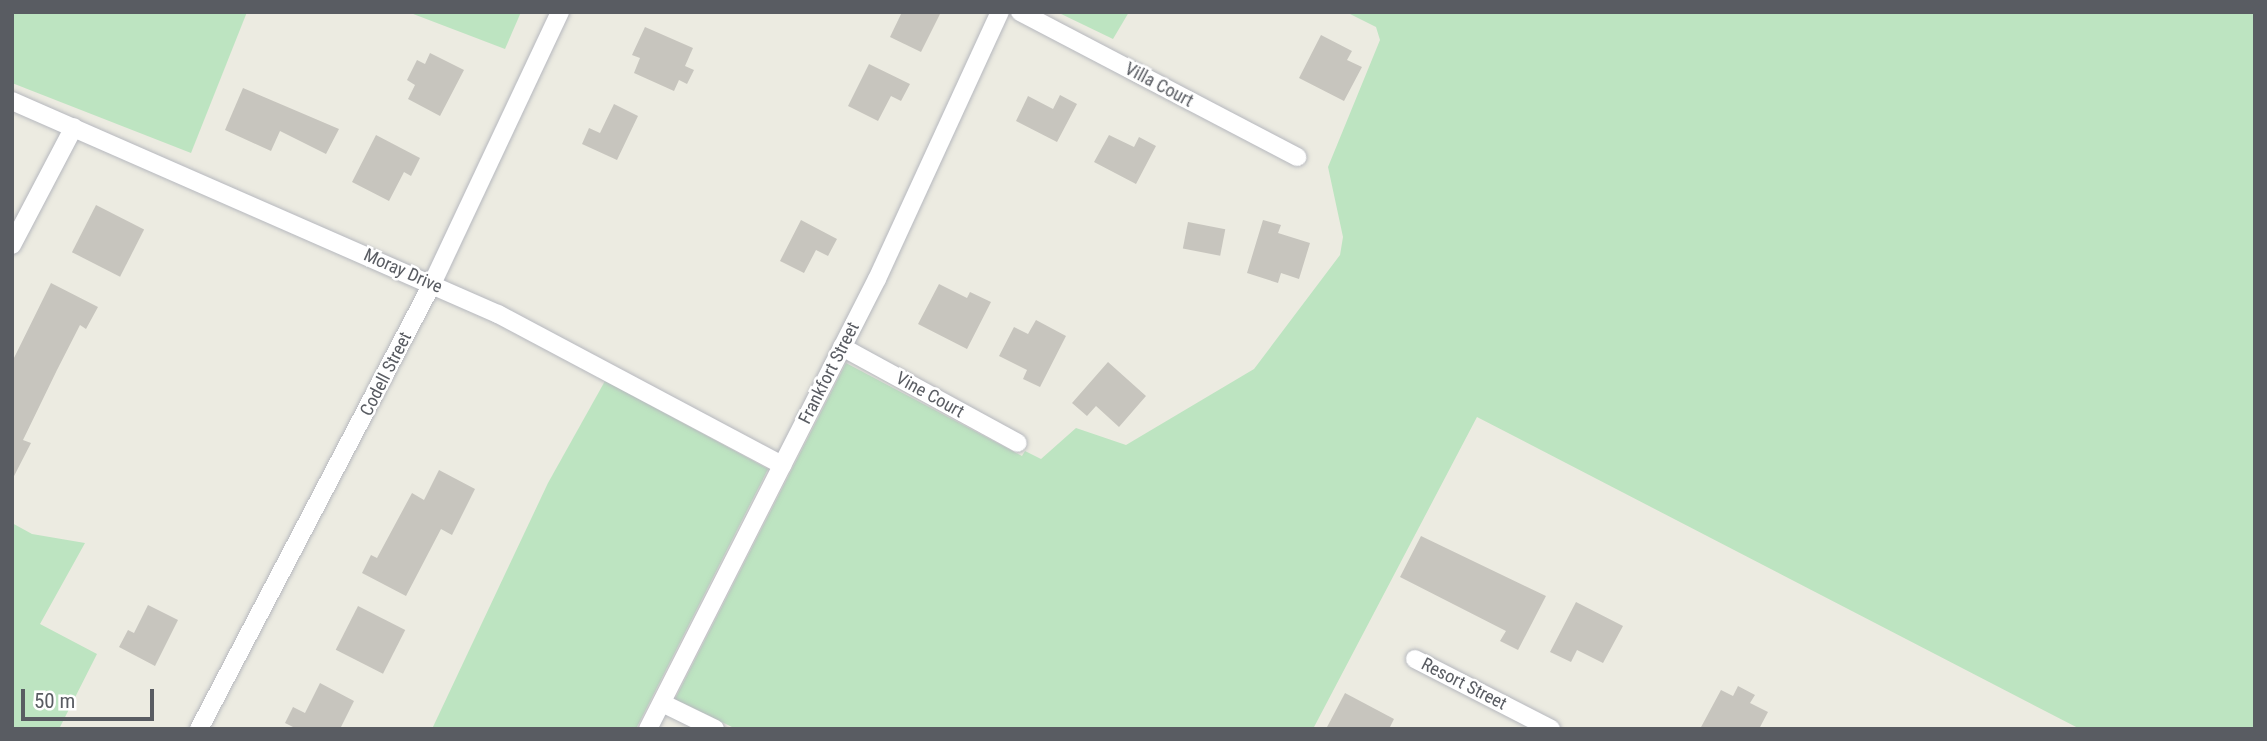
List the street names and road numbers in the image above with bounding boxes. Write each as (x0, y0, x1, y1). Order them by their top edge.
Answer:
street label: Villa Court (1121, 58, 1197, 112)
street label: Moray Drive (360, 244, 446, 298)
street label: Frankfort Street (794, 319, 864, 427)
street label: Codell Street (356, 328, 416, 420)
street label: Vine Court (892, 367, 968, 423)
street label: Resort Street (1418, 653, 1510, 715)

